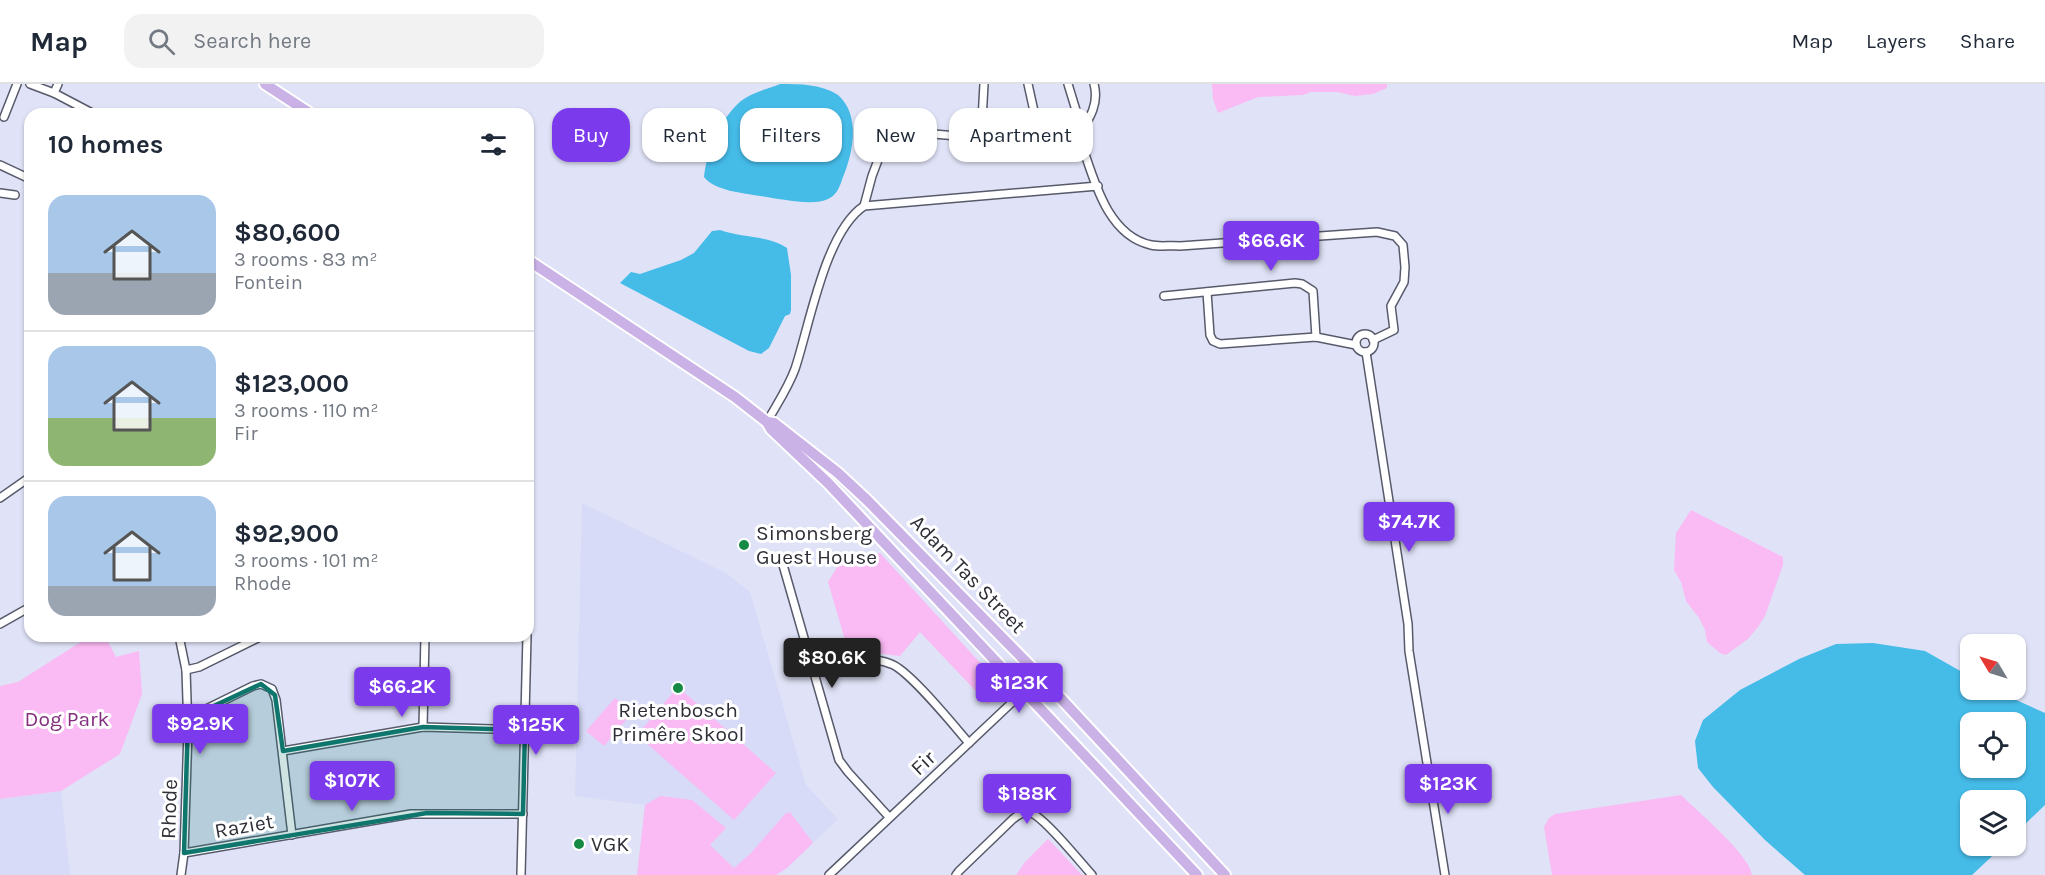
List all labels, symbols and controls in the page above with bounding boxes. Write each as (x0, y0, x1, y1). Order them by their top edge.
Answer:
search box (124, 14, 544, 68)
text: Map (30, 25, 88, 58)
icon: search (145, 25, 178, 58)
text: Search here (193, 28, 311, 54)
text: Map (1791, 29, 1833, 53)
text: Layers (1866, 29, 1927, 53)
text: Share (1960, 29, 2015, 53)
chip: Buy (552, 108, 630, 162)
chip: Rent (642, 108, 728, 162)
chip: Filters (740, 108, 842, 162)
chip: New (854, 108, 937, 162)
chip: Apartment (949, 108, 1093, 162)
icon: filters (477, 128, 510, 161)
text: 10 homes (48, 129, 163, 160)
text: $80,600 (234, 217, 340, 248)
icon: home (96, 219, 168, 291)
pin: $66.6K (1222, 221, 1320, 272)
text: $66.6K (1237, 229, 1305, 252)
text: 3 rooms · 83 m² (234, 248, 378, 271)
text: Fontein (234, 271, 303, 294)
text: $123,000 (234, 368, 349, 399)
icon: home (96, 370, 168, 442)
text: 3 rooms · 110 m² (234, 399, 379, 422)
text: Fir (234, 422, 258, 445)
pin: $74.7K (1360, 502, 1458, 553)
street label: Adam Tas Street (906, 510, 1030, 638)
text: $74.7K (1378, 510, 1440, 533)
text: $92,900 (234, 518, 339, 549)
icon: home (96, 520, 168, 592)
place label: Simonsberg Guest House (756, 521, 877, 569)
marker: Simonsberg Guest House (737, 538, 751, 552)
text: 3 rooms · 101 m² (234, 549, 379, 572)
text: Rhode (234, 572, 291, 595)
north arrow (1960, 634, 2026, 700)
map controls (1960, 634, 2026, 856)
pin: $80.6K (783, 638, 881, 689)
text: $80.6K (798, 646, 866, 669)
pin: $123K (977, 663, 1061, 714)
pin: $66.2K (353, 667, 451, 718)
text: $123K (990, 671, 1048, 694)
text: $66.2K (368, 675, 436, 698)
marker: Rietenbosch Primêre Skool (671, 681, 685, 695)
place label: Rietenbosch Primêre Skool (612, 698, 744, 746)
pin: $92.9K (151, 704, 249, 755)
pin: $125K (494, 705, 578, 756)
park label: Dog Park (25, 707, 110, 731)
text: $92.9K (166, 712, 234, 735)
button: locate (1960, 712, 2026, 778)
text: $125K (507, 713, 565, 736)
street label: Fir (906, 745, 941, 780)
pin: $107K (310, 761, 394, 812)
pin: $123K (1406, 764, 1490, 815)
text: $107K (324, 769, 380, 792)
text: $123K (1419, 772, 1477, 795)
pin: $188K (985, 774, 1069, 825)
street label: Rhode (156, 778, 182, 840)
text: $188K (997, 782, 1057, 805)
button: layers (1960, 790, 2026, 856)
street label: Raziet (213, 809, 275, 843)
place label: VGK (591, 832, 629, 856)
marker: VGK (572, 837, 586, 851)

